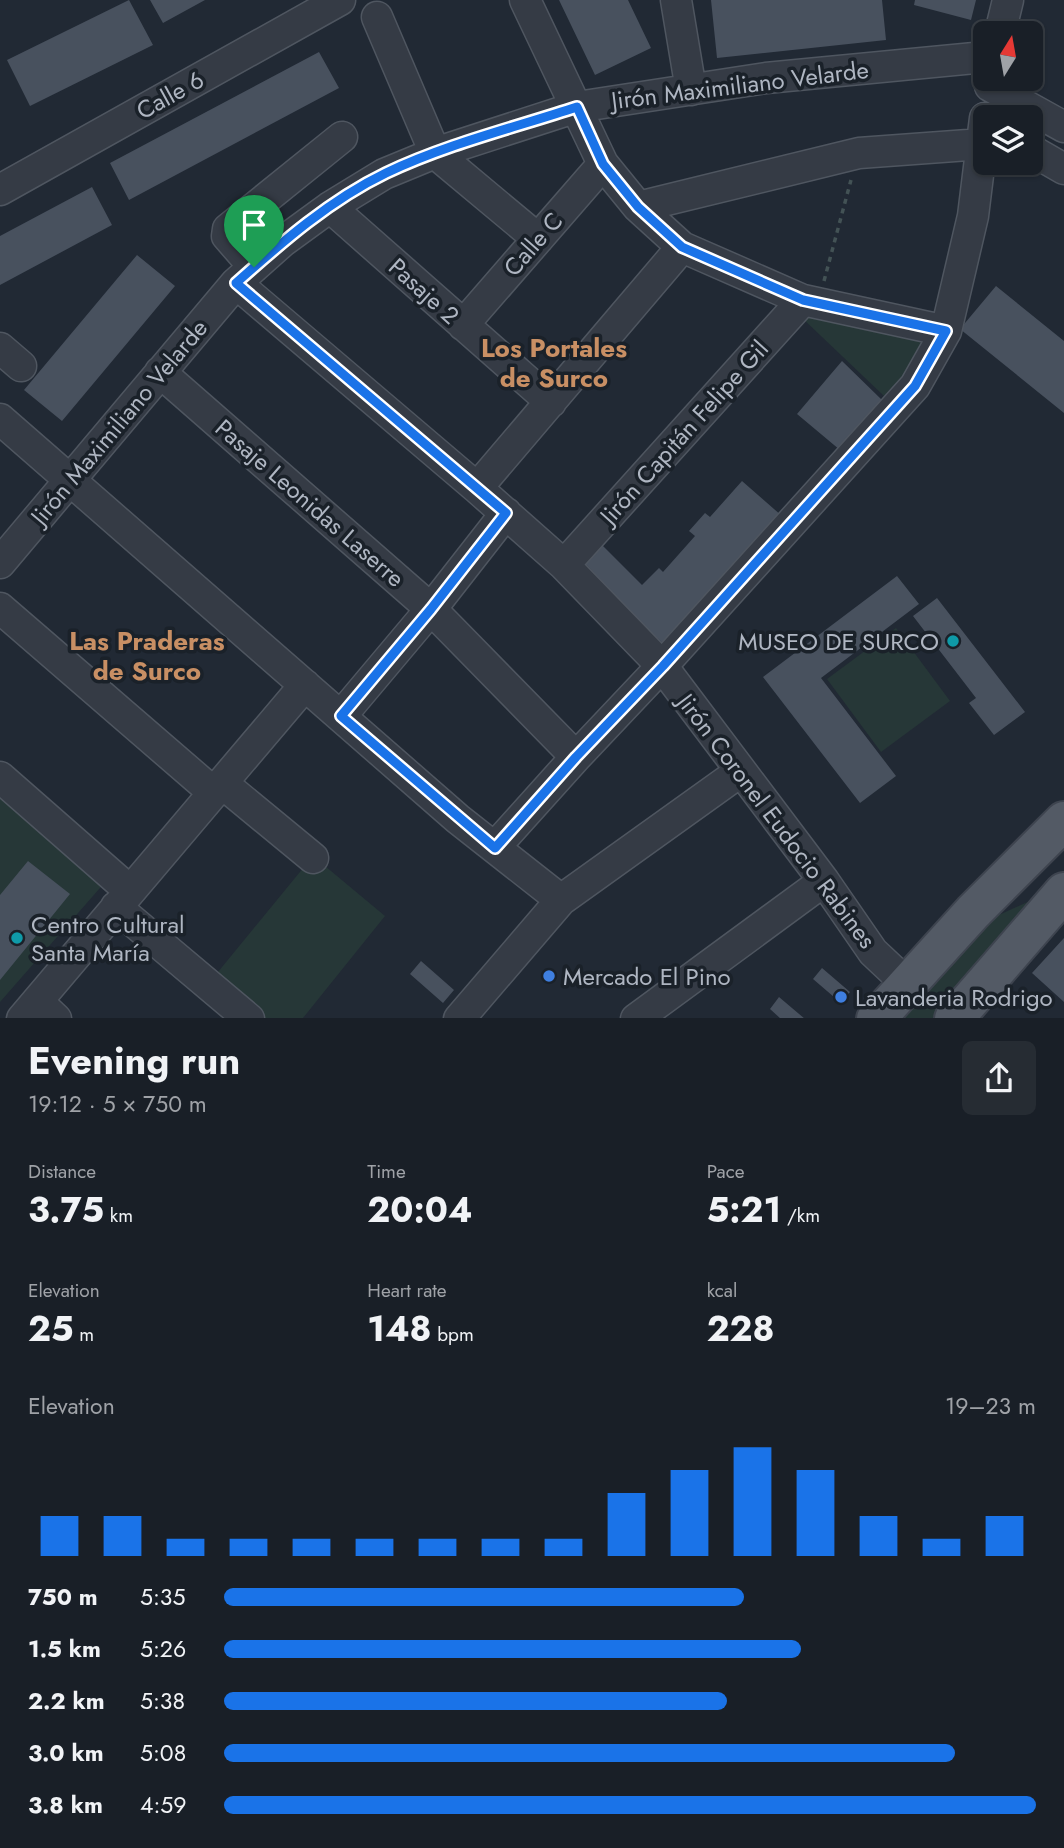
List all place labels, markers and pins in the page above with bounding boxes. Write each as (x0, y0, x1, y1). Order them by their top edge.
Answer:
pin (224, 195, 284, 267)
place label: MUSEO DE SURCO (738, 624, 939, 659)
marker: MUSEO DE SURCO (945, 633, 961, 649)
place label: Centro Cultural Santa María (31, 907, 185, 970)
marker: Centro Cultural Santa María (9, 930, 25, 946)
place label: Mercado El Pino (563, 959, 731, 994)
marker: Mercado El Pino (541, 968, 557, 984)
place label: Lavanderia Rodrigo (855, 980, 1053, 1015)
marker: Lavanderia Rodrigo (833, 989, 849, 1005)

